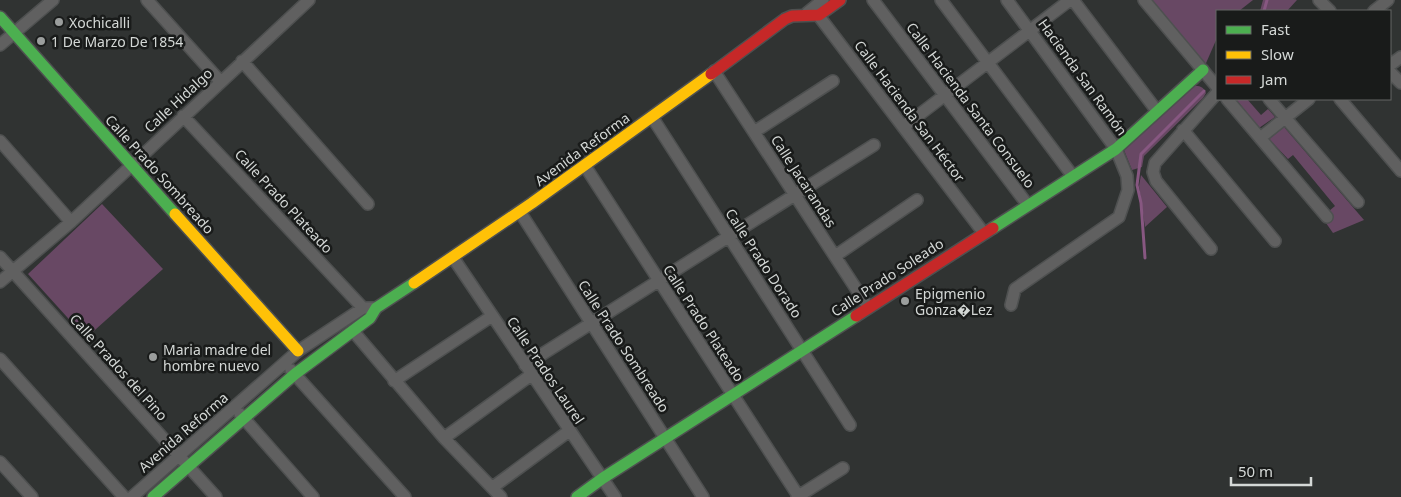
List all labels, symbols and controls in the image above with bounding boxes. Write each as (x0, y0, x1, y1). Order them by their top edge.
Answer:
legend (1216, 10, 1391, 100)
place label: Xochicalli (69, 13, 130, 32)
street label: Hacienda San Ramón (1034, 15, 1132, 139)
marker: Xochicalli (53, 16, 65, 28)
street label: Calle Hacienda Santa Consuelo (902, 18, 1040, 192)
text: Fast (1261, 19, 1290, 39)
place label: 1 De Marzo De 1854 (51, 32, 183, 51)
marker: 1 De Marzo De 1854 (35, 35, 47, 47)
street label: Calle Hacienda San Héctor (850, 36, 970, 186)
text: Slow (1261, 44, 1294, 64)
street label: Calle Hidalgo (140, 64, 216, 136)
text: Jam (1259, 69, 1288, 89)
street label: Avenida Reforma (531, 108, 633, 190)
street label: Calle Prado Sombreado (101, 110, 219, 238)
street label: Calle Jacarandas (767, 131, 841, 231)
street label: Calle Prado Plateado (231, 145, 337, 257)
street label: Calle Prado Dorado (721, 205, 807, 321)
street label: Calle Prado Soleado (827, 233, 947, 321)
street label: Calle Prado Plateado (659, 261, 749, 385)
street label: Calle Prado Sombreado (574, 276, 674, 416)
place label: Epigmenio Gonza�Lez (915, 284, 993, 319)
marker: Epigmenio Gonza�Lez (899, 295, 911, 307)
street label: Calle Prados del Pino (66, 309, 172, 425)
street label: Calle Prados Laurel (503, 313, 589, 427)
place label: Maria madre del hombre nuevo (163, 340, 271, 375)
marker: Maria madre del hombre nuevo (147, 351, 159, 363)
street label: Avenida Reforma (134, 388, 232, 476)
scale bar (1231, 454, 1311, 486)
text: 50 m (1238, 461, 1273, 481)

